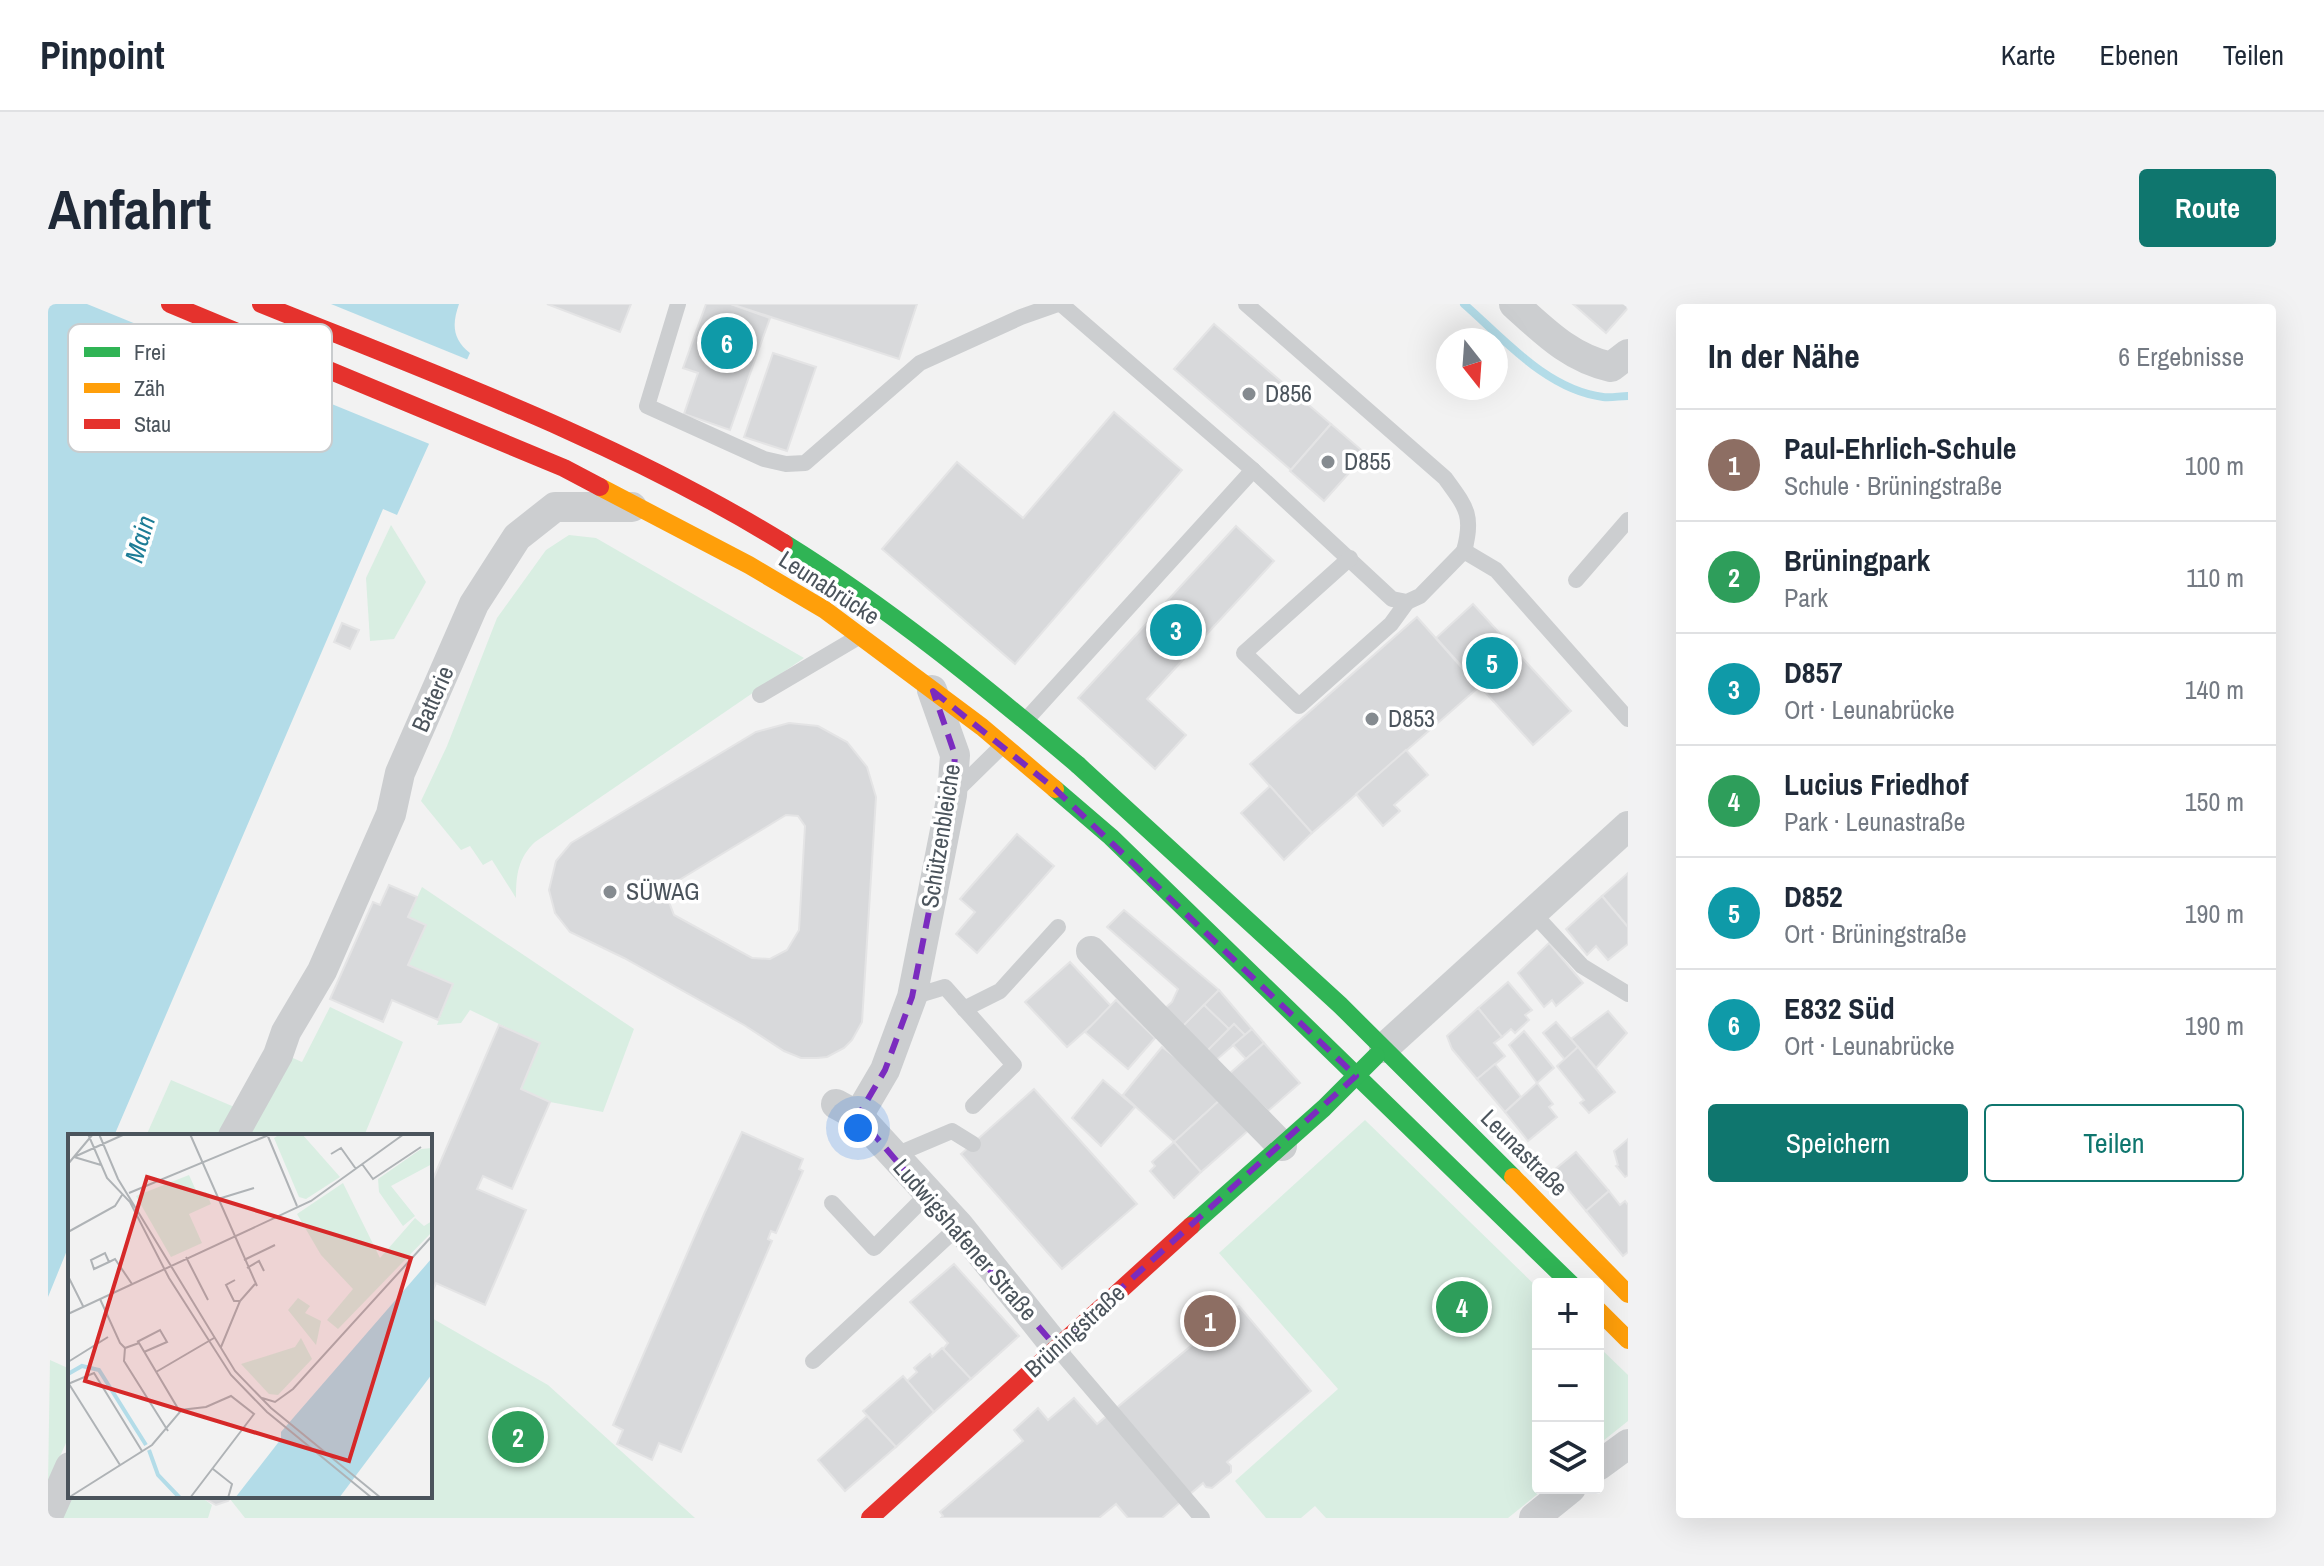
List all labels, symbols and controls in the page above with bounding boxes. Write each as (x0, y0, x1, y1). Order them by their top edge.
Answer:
text: Pinpoint (40, 30, 165, 81)
text: Karte (2001, 36, 2056, 74)
text: Ebenen (2100, 36, 2179, 74)
text: Teilen (2223, 36, 2284, 74)
button: Route (2139, 169, 2276, 247)
text: Anfahrt (48, 171, 211, 246)
pin: 6 (701, 313, 753, 373)
legend (68, 324, 332, 452)
north arrow (1436, 328, 1508, 400)
text: In der Nähe (1708, 333, 1860, 379)
text: Frei (134, 337, 166, 367)
text: 6 Ergebnisse (2118, 339, 2244, 374)
text: Zäh (134, 373, 165, 403)
place label: D856 (1265, 377, 1312, 409)
marker: D856 (1240, 385, 1258, 403)
text: Stau (134, 409, 171, 439)
text: Paul-Ehrlich-Schule (1784, 428, 2016, 468)
place label: D855 (1344, 445, 1391, 477)
text: 1 (1728, 448, 1740, 483)
text: 100 m (2185, 448, 2244, 483)
marker: D855 (1319, 453, 1337, 471)
text: Schule · Brüningstraße (1784, 468, 2002, 503)
water label: Main (116, 511, 163, 567)
text: Brüningpark (1784, 540, 1930, 580)
street label: Leunabrücke (773, 543, 886, 632)
text: 2 (1728, 560, 1740, 595)
text: 110 m (2186, 560, 2244, 595)
text: Park (1784, 580, 1828, 615)
pin: 3 (1150, 600, 1202, 660)
pin: 5 (1466, 633, 1518, 693)
text: D857 (1784, 652, 1843, 692)
street label: Batterie (403, 661, 461, 737)
text: 3 (1728, 672, 1740, 707)
text: 140 m (2185, 672, 2244, 707)
text: Ort · Leunabrücke (1784, 692, 1955, 727)
place label: D853 (1388, 702, 1435, 734)
marker: D853 (1363, 710, 1381, 728)
street label: Schützenbleiche (913, 761, 967, 910)
text: Lucius Friedhof (1784, 764, 1969, 804)
text: 4 (1728, 784, 1740, 819)
text: 150 m (2185, 784, 2244, 819)
text: Park · Leunastraße (1784, 804, 1965, 839)
place label: SÜWAG (626, 875, 700, 907)
text: D852 (1784, 876, 1843, 916)
marker: SÜWAG (601, 883, 619, 901)
text: 5 (1728, 896, 1740, 931)
text: 190 m (2185, 896, 2244, 931)
text: Ort · Brüningstraße (1784, 916, 1967, 951)
text: E832 Süd (1784, 988, 1895, 1028)
text: 6 (1728, 1008, 1740, 1043)
text: 190 m (2185, 1008, 2244, 1043)
text: Ort · Leunabrücke (1784, 1028, 1955, 1063)
street label: Leunastraße (1474, 1102, 1575, 1203)
button: Speichern (1708, 1104, 1968, 1182)
button: Teilen (1984, 1104, 2244, 1182)
your location (838, 1108, 878, 1148)
inset map (68, 1134, 432, 1498)
street label: Ludwigshafener Straße (887, 1152, 1045, 1327)
street label: Brüningstraße (1017, 1277, 1131, 1384)
pin: 4 (1436, 1277, 1488, 1337)
map controls (1532, 1278, 1604, 1494)
button: + (1532, 1278, 1604, 1350)
pin: 1 (1184, 1291, 1236, 1351)
button: − (1532, 1350, 1604, 1422)
pin: 2 (492, 1407, 544, 1467)
button: layers (1532, 1422, 1604, 1494)

